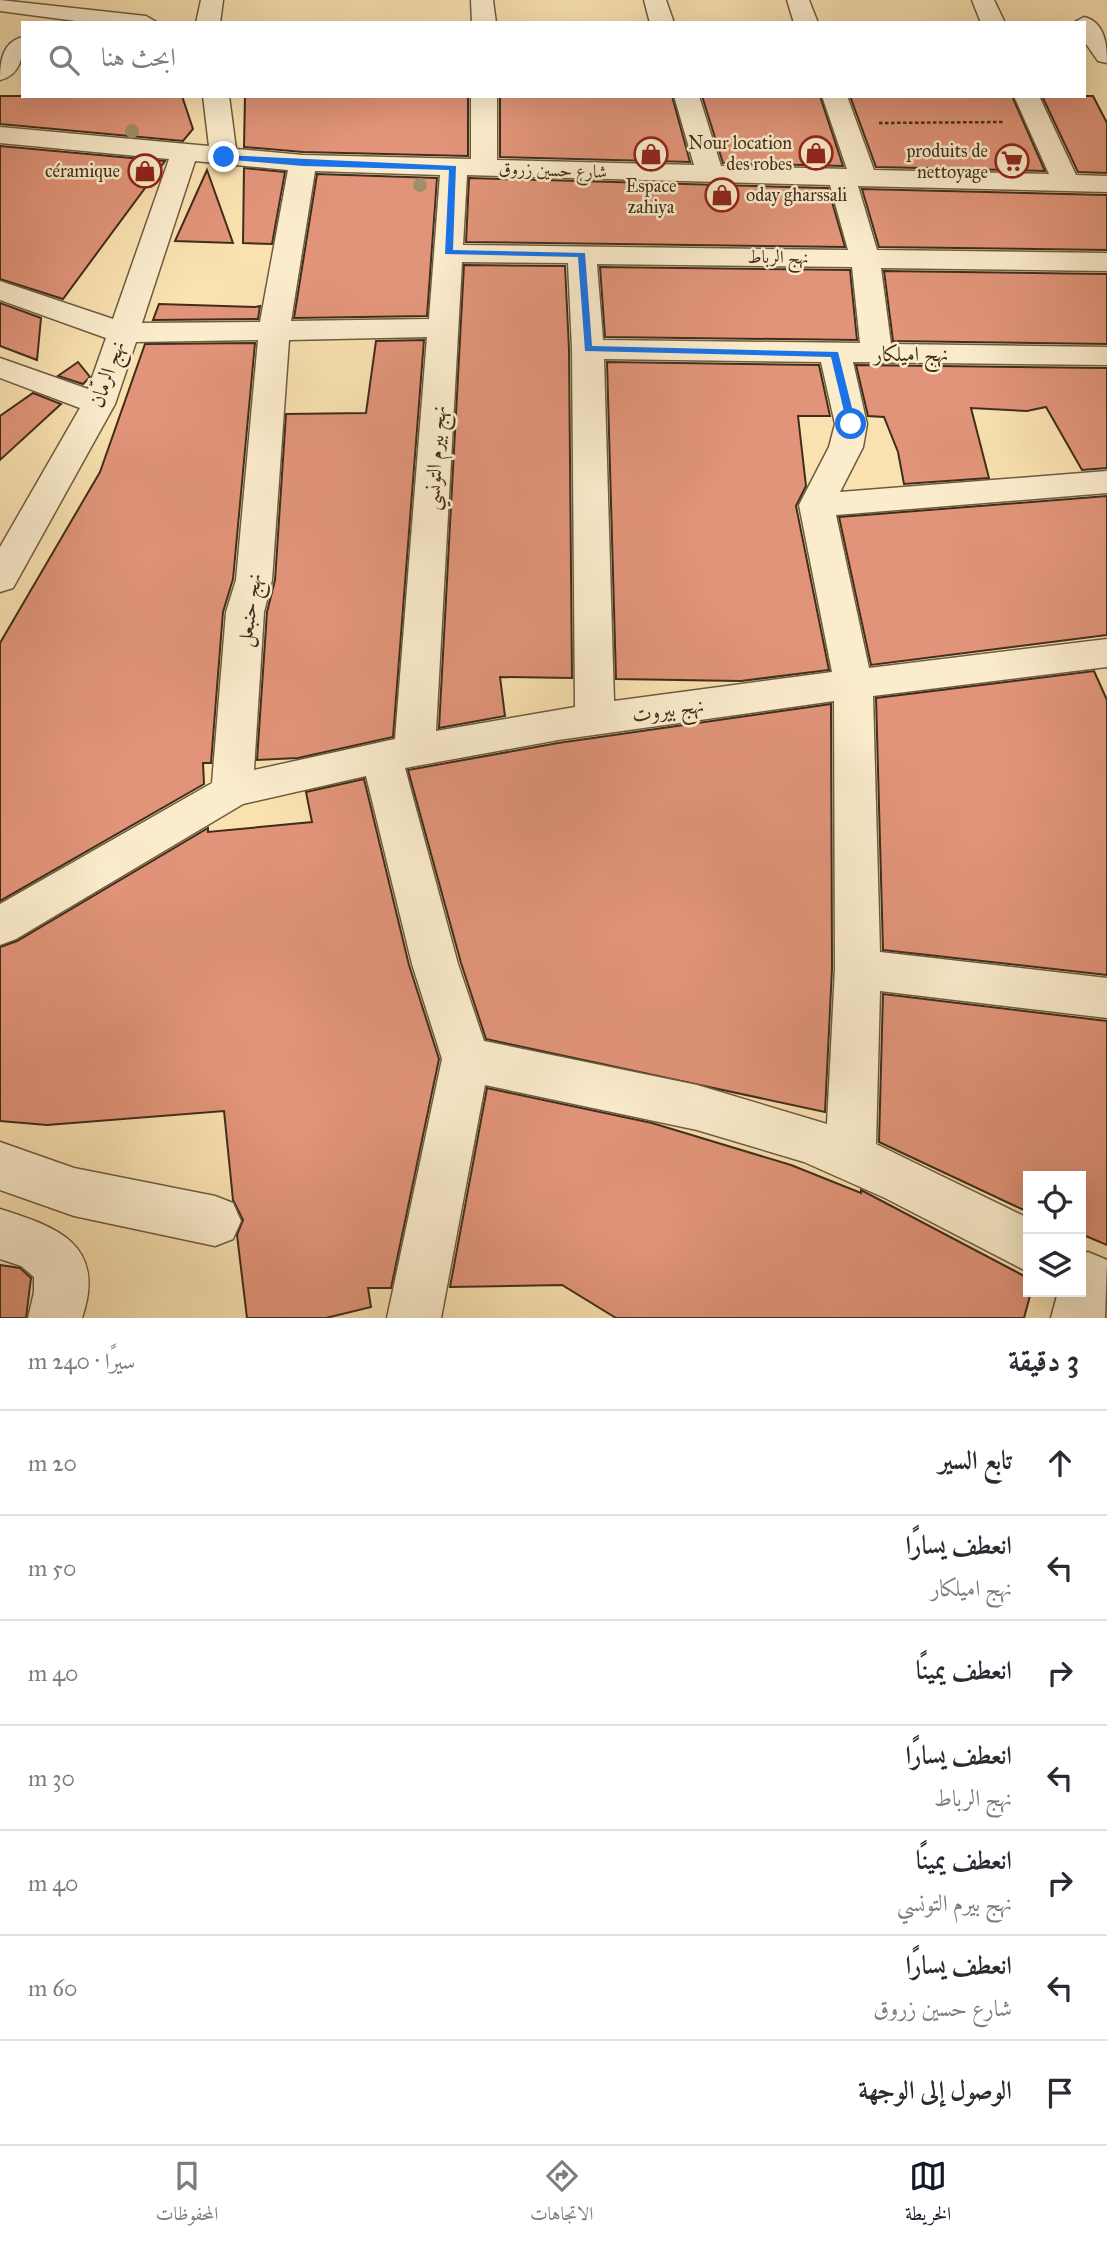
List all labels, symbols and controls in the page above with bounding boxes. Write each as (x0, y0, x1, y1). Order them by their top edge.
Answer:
search box (21, 21, 1086, 98)
icon: search (45, 41, 83, 79)
text: ابحث هنا (101, 41, 176, 73)
place label: Nour location des robes (688, 132, 792, 175)
shop icon: Nour location des robes (797, 134, 835, 172)
shop icon: Espace zahiya (632, 135, 670, 173)
place label: produits de nettoyage (905, 140, 988, 184)
route end (208, 141, 239, 172)
supermarket icon: produits de nettoyage (993, 142, 1031, 180)
shop icon: céramique (126, 152, 164, 190)
street label: شارع حسين زروق (498, 157, 608, 187)
place label: céramique (45, 160, 120, 183)
place label: Espace zahiya (625, 175, 677, 218)
shop icon: oday gharssali (703, 176, 741, 214)
place label: oday gharssali (746, 184, 847, 207)
street label: نهج الرباط (747, 245, 809, 274)
street label: نهج الرمّان (82, 336, 136, 413)
street label: نهج اميلكار (872, 341, 948, 373)
street label: نهج بيرم التونسي (418, 405, 459, 512)
route start (835, 408, 866, 439)
street label: نهج حنبعل (231, 571, 273, 649)
street label: نهج بيروت (630, 692, 707, 734)
map controls (1023, 1171, 1086, 1297)
button: locate (1023, 1171, 1086, 1234)
button: layers (1023, 1234, 1086, 1297)
text: 3 دقيقة (1008, 1343, 1079, 1379)
text: سيرًا · 240 m (28, 1347, 135, 1375)
text: تابع السير (939, 1444, 1012, 1476)
icon: ahead (1041, 1444, 1079, 1482)
text: 20 m (28, 1449, 77, 1477)
text: انعطف يسارًا (905, 1529, 1012, 1561)
icon: left (1041, 1549, 1079, 1587)
text: 50 m (28, 1554, 76, 1582)
text: نهج اميلكار (930, 1574, 1012, 1602)
text: انعطف يمينًا (916, 1654, 1012, 1686)
icon: right (1041, 1654, 1079, 1692)
text: 40 m (28, 1659, 78, 1687)
text: انعطف يسارًا (905, 1739, 1012, 1771)
icon: left (1041, 1759, 1079, 1797)
text: 30 m (28, 1764, 75, 1792)
text: نهج الرباط (934, 1784, 1012, 1812)
text: انعطف يمينًا (916, 1844, 1012, 1876)
icon: right (1041, 1864, 1079, 1902)
text: 40 m (28, 1869, 78, 1897)
text: نهج بيرم التونسي (897, 1889, 1012, 1917)
text: انعطف يسارًا (905, 1949, 1012, 1981)
icon: left (1041, 1969, 1079, 2007)
text: 60 m (28, 1974, 77, 2002)
text: شارع حسين زروق (873, 1994, 1012, 2022)
text: الوصول إلى الوجهة (858, 2074, 1012, 2106)
icon: arrive (1041, 2074, 1079, 2112)
tab: المحفوظات (156, 2157, 218, 2232)
tab: الاتجاهات (530, 2157, 593, 2232)
tab: الخريطة (905, 2157, 951, 2232)

